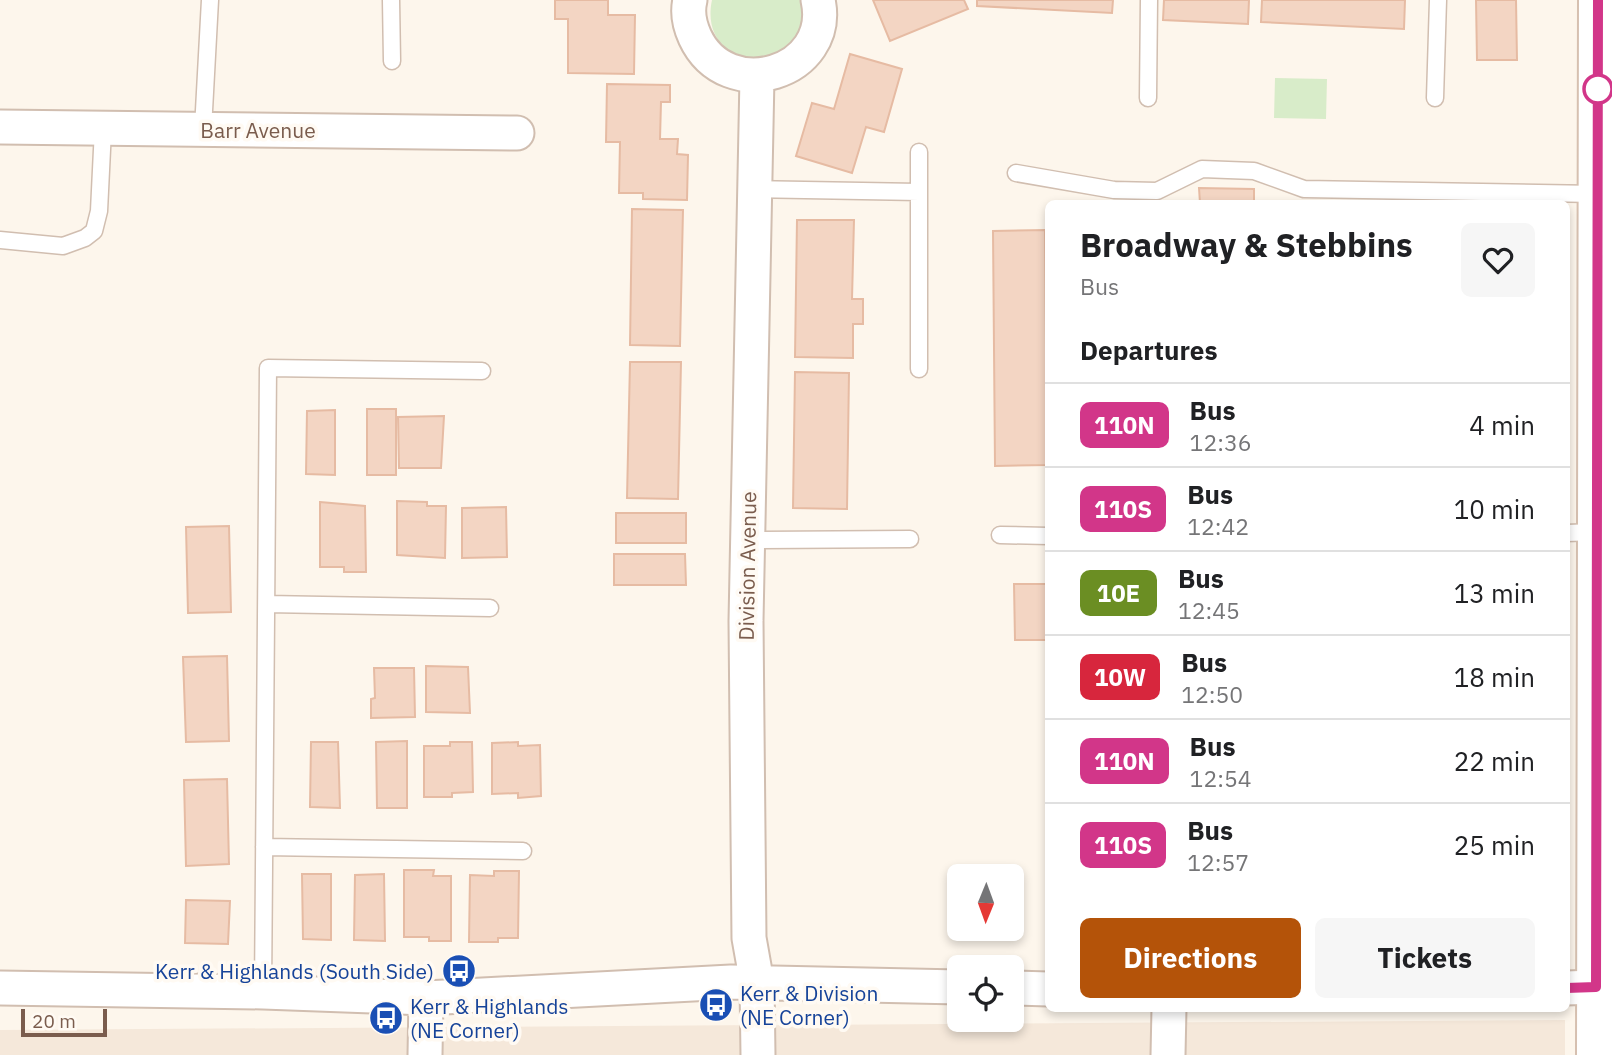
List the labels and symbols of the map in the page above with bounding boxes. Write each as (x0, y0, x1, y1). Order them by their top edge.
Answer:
unlabelled marker (1583, 74, 1612, 104)
street label: Barr Avenue (200, 116, 316, 144)
street label: Division Avenue (732, 491, 762, 641)
north arrow (947, 864, 1024, 942)
bus stop icon: Kerr & Highlands (South Side) (440, 952, 478, 990)
place label: Kerr & Highlands (South Side) (155, 957, 434, 985)
place label: Kerr & Division (NE Corner) (740, 979, 878, 1031)
bus stop icon: Kerr & Division (NE Corner) (697, 986, 735, 1024)
place label: Kerr & Highlands (NE Corner) (410, 992, 569, 1044)
bus stop icon: Kerr & Highlands (NE Corner) (367, 999, 405, 1037)
scale bar (21, 1006, 107, 1038)

